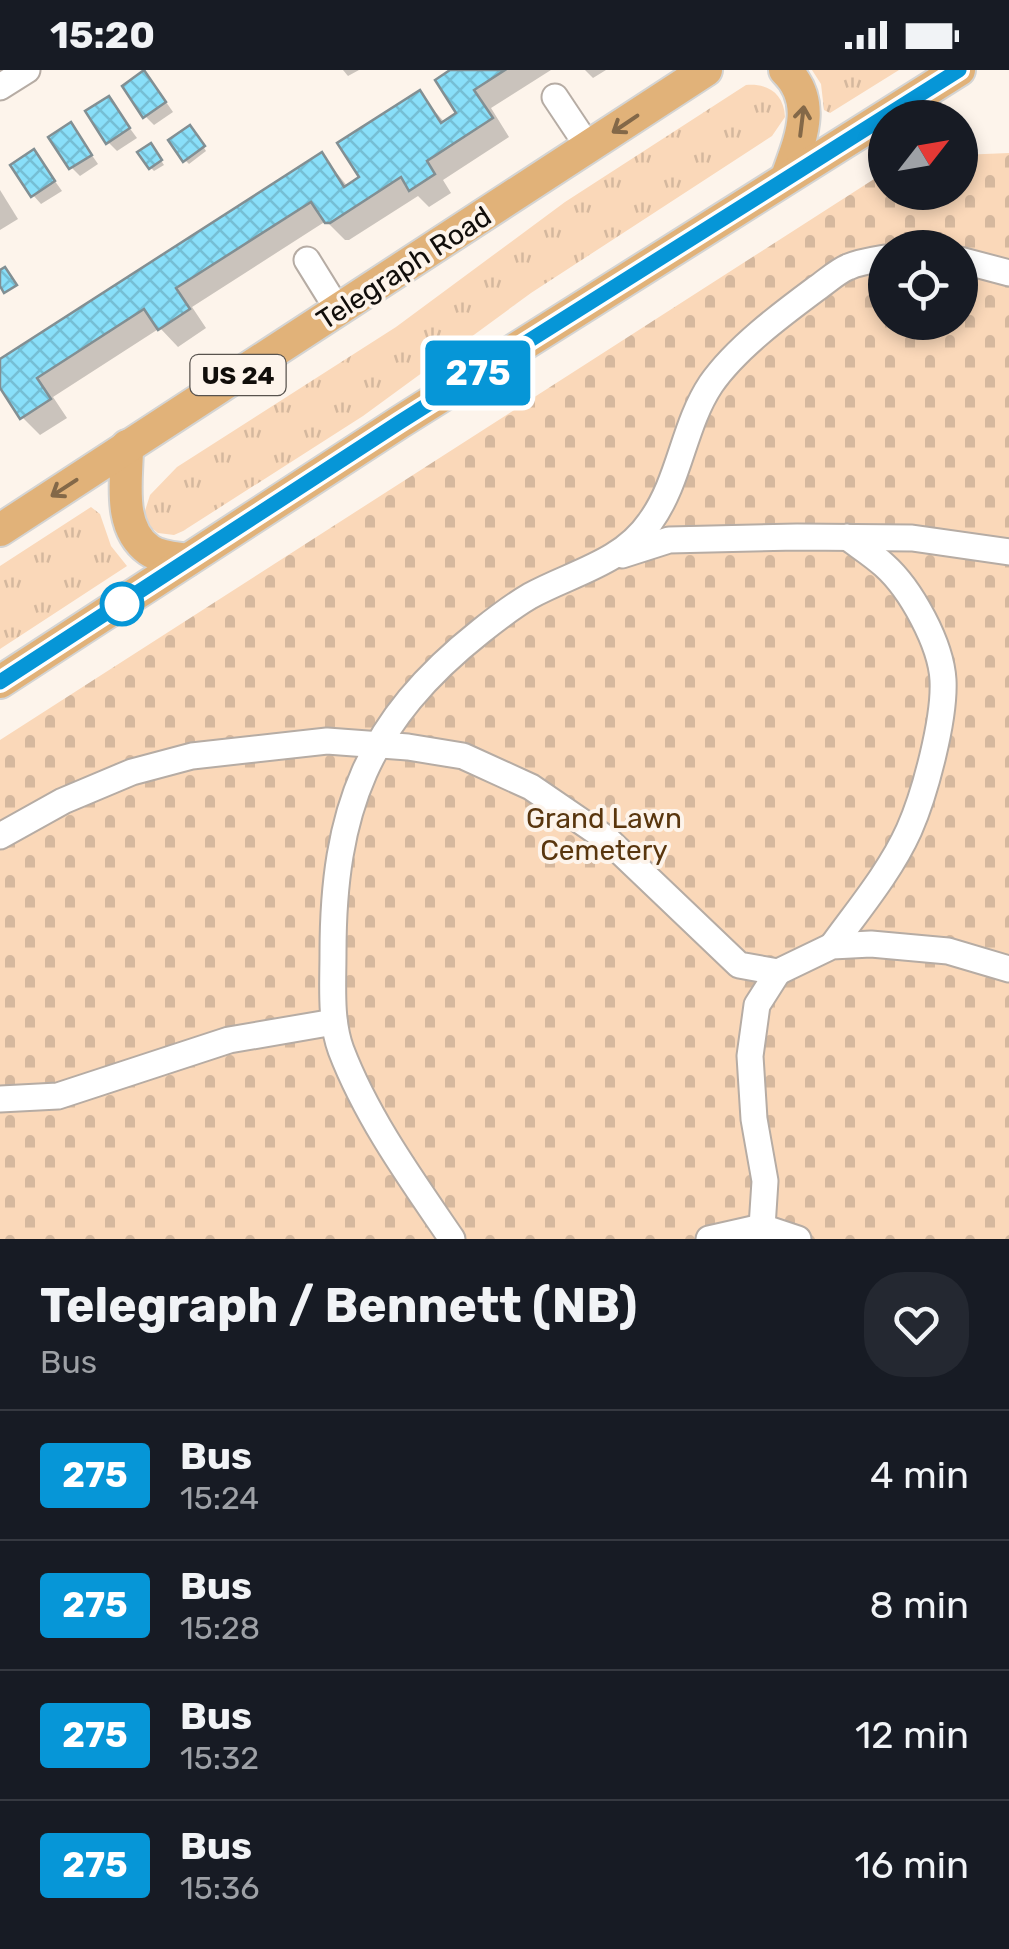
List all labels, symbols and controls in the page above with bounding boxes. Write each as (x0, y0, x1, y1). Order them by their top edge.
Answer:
text: 15:20 (50, 12, 155, 58)
north arrow (868, 100, 978, 210)
map controls (868, 100, 978, 340)
one-way arrow (794, 106, 812, 138)
one-way arrow (612, 114, 639, 134)
street label: Telegraph Road (311, 199, 497, 337)
button: locate (868, 230, 978, 340)
line badge: 275 (420, 340, 536, 406)
text: 275 (445, 352, 511, 394)
road number: US 24 (190, 355, 286, 395)
one-way arrow (50, 478, 78, 499)
unlabelled marker (101, 583, 143, 625)
park label: Grand Lawn Cemetery (526, 802, 682, 867)
button: heart (864, 1272, 969, 1377)
text: Telegraph / Bennett (NB) (40, 1277, 637, 1334)
text: Bus (40, 1343, 97, 1381)
text: Bus (180, 1433, 252, 1479)
text: 4 min (870, 1452, 969, 1498)
text: 275 (62, 1454, 128, 1496)
text: 15:24 (180, 1479, 259, 1517)
text: Bus (180, 1563, 252, 1609)
text: 8 min (870, 1582, 969, 1628)
text: 275 (62, 1584, 128, 1626)
text: 15:28 (180, 1609, 260, 1647)
text: Bus (180, 1693, 252, 1739)
text: 12 min (855, 1712, 969, 1758)
text: 275 (62, 1714, 128, 1756)
text: 15:32 (180, 1739, 259, 1777)
text: Bus (180, 1823, 252, 1869)
text: 16 min (855, 1842, 969, 1888)
text: 275 (62, 1844, 128, 1886)
text: 15:36 (180, 1869, 259, 1907)

